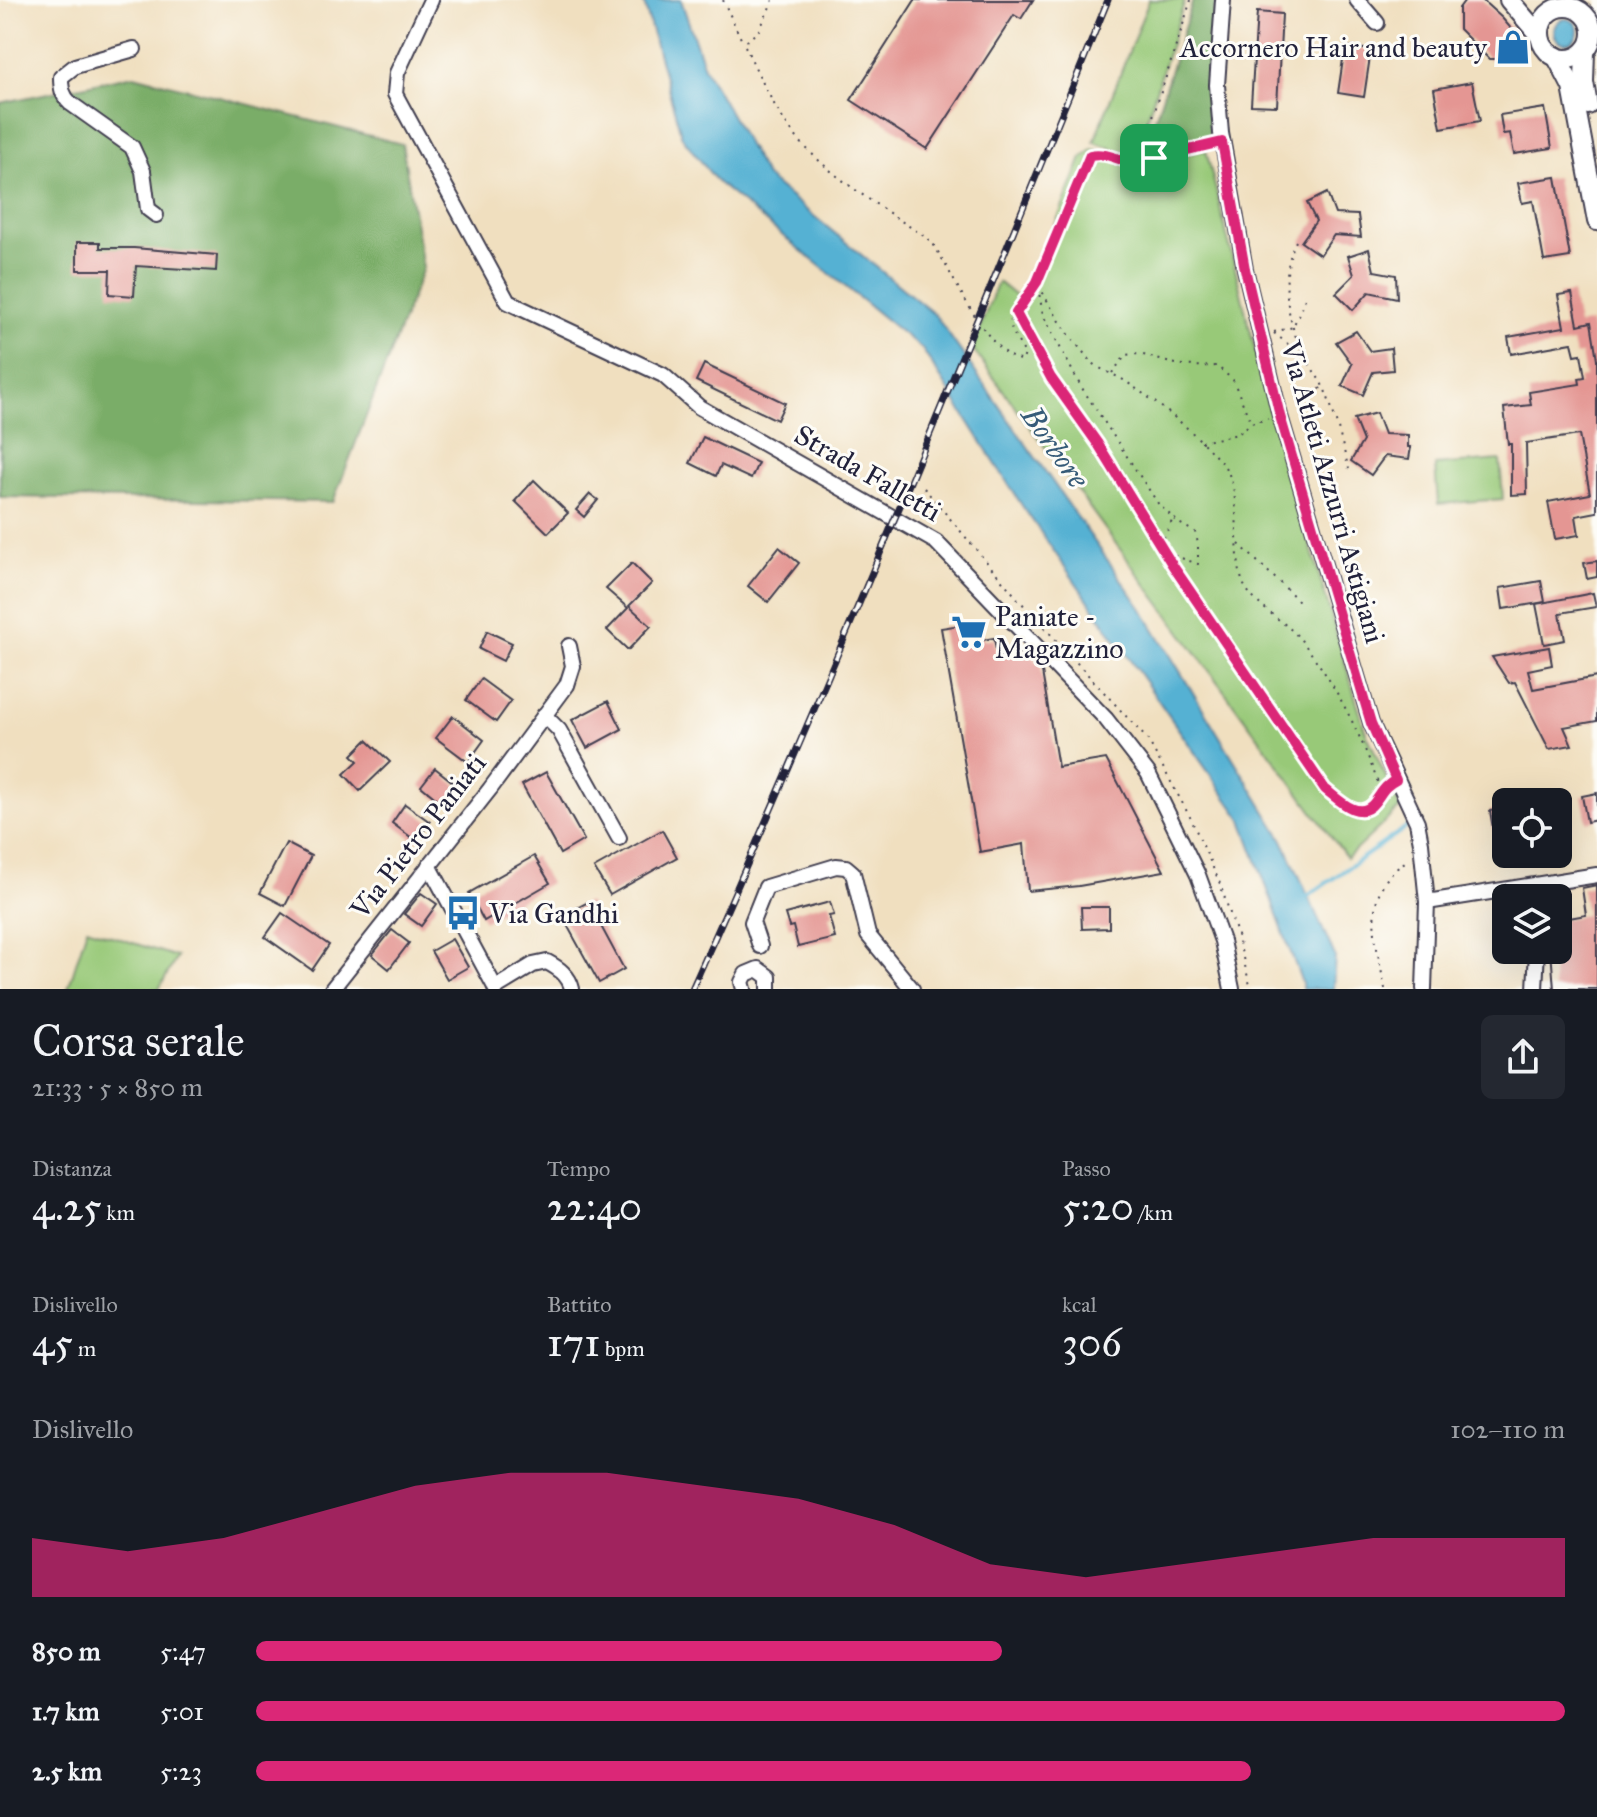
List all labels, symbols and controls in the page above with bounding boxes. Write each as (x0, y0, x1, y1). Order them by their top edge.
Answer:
shop icon: Accornero Hair and beauty (1494, 28, 1532, 66)
place label: Accornero Hair and beauty (1179, 30, 1488, 65)
pin (1120, 124, 1188, 192)
icon: arrive (1132, 136, 1176, 180)
street label: Via Atleti Azzurri Astigiani (1273, 336, 1393, 647)
water label: Borbore (1013, 397, 1097, 496)
street label: Strada Falletti (788, 417, 948, 529)
place label: Paniate - Magazzino (995, 599, 1124, 666)
supermarket icon: Paniate - Magazzino (950, 613, 988, 651)
street label: Via Pietro Paniati (342, 746, 494, 927)
map controls (1492, 788, 1572, 964)
button: locate (1492, 788, 1572, 868)
button: layers (1492, 884, 1572, 964)
bus stop icon: Via Gandhi (444, 894, 482, 932)
place label: Via Gandhi (488, 896, 619, 931)
text: Corsa serale (32, 1014, 245, 1068)
button: share (1481, 1015, 1565, 1099)
text: 21:33 · 5 × 850 m (32, 1071, 203, 1103)
text: Distanza (32, 1155, 112, 1182)
text: Tempo (547, 1155, 610, 1182)
text: Passo (1062, 1155, 1111, 1182)
text: 4.25 (32, 1182, 102, 1231)
text: 22:40 (547, 1182, 642, 1231)
text: 5:20 (1062, 1182, 1134, 1231)
text: km (102, 1199, 135, 1226)
text: /km (1134, 1199, 1173, 1226)
text: Dislivello (32, 1291, 118, 1318)
text: Battito (547, 1291, 611, 1318)
text: kcal (1062, 1291, 1097, 1318)
text: 45 (32, 1318, 73, 1367)
text: 171 (547, 1318, 600, 1367)
text: 306 (1062, 1318, 1122, 1367)
text: m (73, 1335, 96, 1362)
text: bpm (600, 1335, 645, 1362)
text: Dislivello (32, 1413, 133, 1445)
text: 102–110 m (1450, 1413, 1565, 1445)
text: 850 m (32, 1635, 101, 1667)
text: 5:47 (160, 1635, 206, 1667)
text: 1.7 km (32, 1695, 100, 1727)
text: 5:01 (160, 1695, 204, 1727)
text: 2.5 km (32, 1755, 102, 1787)
text: 5:23 (160, 1755, 202, 1787)

